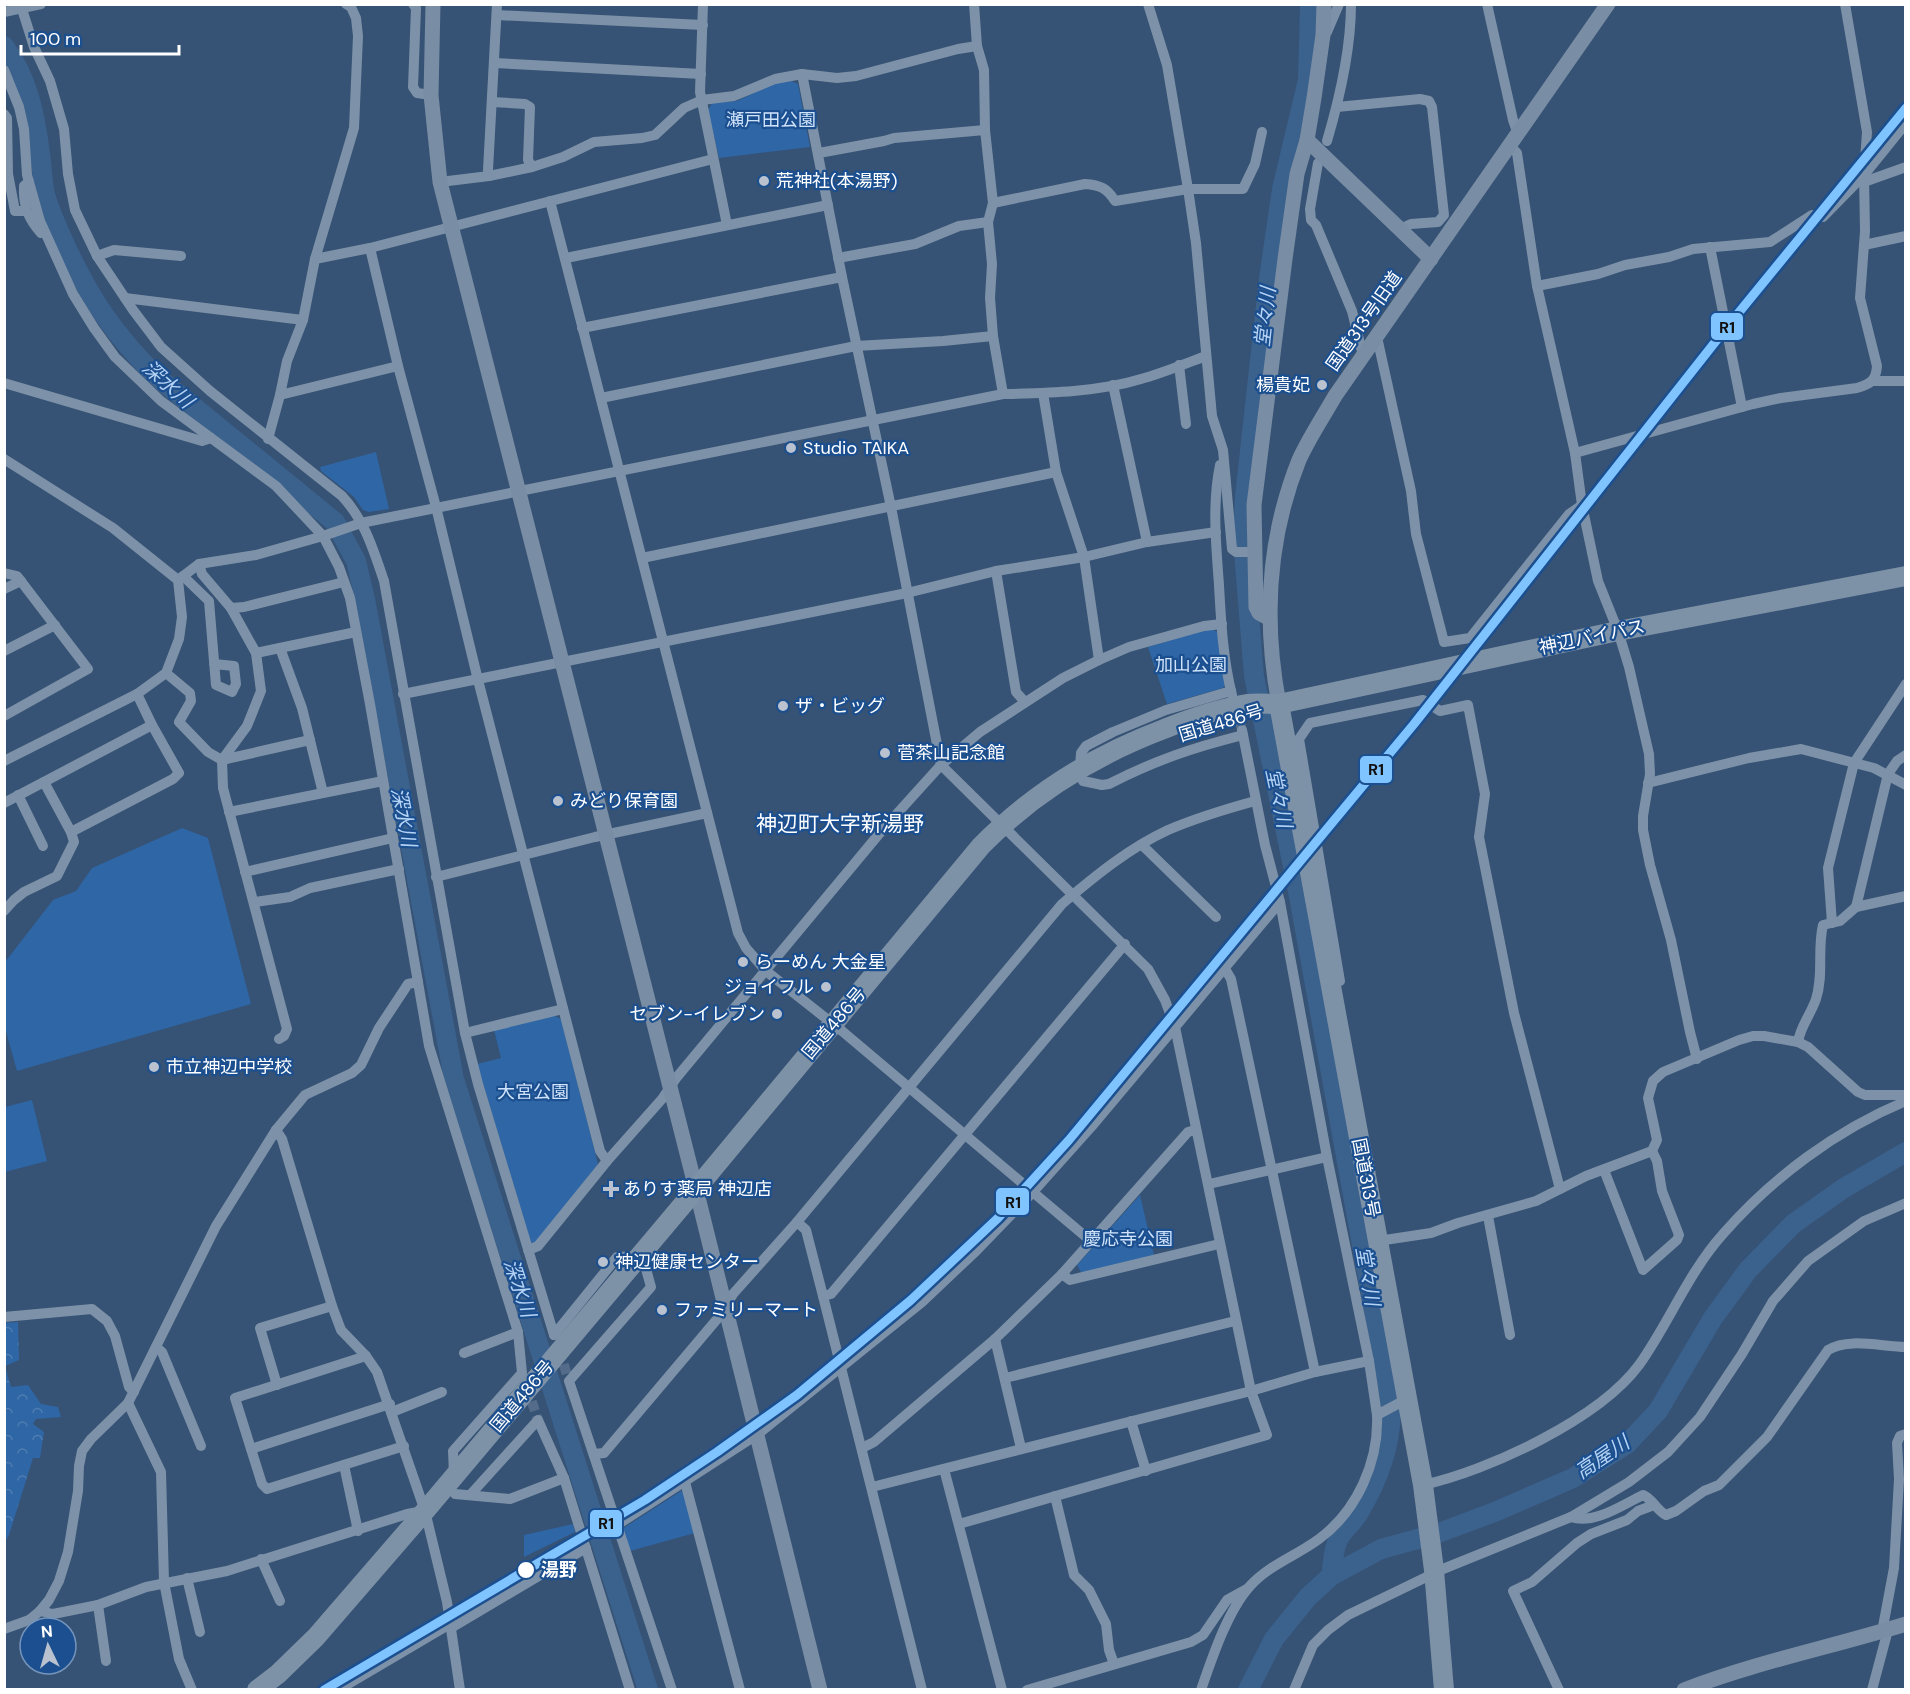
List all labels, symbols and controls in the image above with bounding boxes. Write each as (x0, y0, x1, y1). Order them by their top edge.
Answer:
scale bar (21, 18, 178, 56)
text: 100 m (30, 27, 81, 51)
park label: 瀬戸田公園 (726, 108, 816, 132)
place label: 荒神社(本湯野) (776, 169, 897, 193)
marker: 荒神社(本湯野) (757, 174, 771, 188)
street label: 国道313号旧道 (1321, 266, 1407, 376)
water label: 堂々川 (1249, 284, 1281, 348)
line badge: R1 (1710, 312, 1744, 341)
text: R1 (1719, 317, 1735, 338)
water label: 深水川 (137, 354, 200, 415)
place label: 楊貴妃 (1256, 373, 1310, 397)
marker: 楊貴妃 (1315, 378, 1329, 392)
place label: Studio TAIKA (803, 436, 909, 460)
marker: Studio TAIKA (784, 441, 798, 455)
street label: 神辺バイパス (1537, 614, 1647, 660)
park label: 加山公園 (1155, 653, 1227, 677)
place label: ザ・ビッグ (795, 694, 885, 718)
marker: ザ・ビッグ (776, 699, 790, 713)
street label: 国道486号 (1176, 699, 1266, 747)
place label: 菅茶山記念館 (897, 741, 1005, 765)
marker: 菅茶山記念館 (878, 746, 892, 760)
line badge: R1 (1359, 755, 1393, 784)
text: R1 (1368, 759, 1384, 780)
water label: 堂々川 (1260, 766, 1298, 832)
water label: 深水川 (386, 785, 423, 851)
place label: みどり保育園 (570, 789, 678, 813)
marker: みどり保育園 (551, 794, 565, 808)
district label: 神辺町大字新湯野 (756, 810, 924, 838)
place label: らーめん 大金星 (755, 950, 886, 974)
marker: らーめん 大金星 (736, 955, 750, 969)
place label: ジョイフル (724, 975, 814, 999)
marker: ジョイフル (819, 980, 833, 994)
street label: 国道486号 (797, 982, 871, 1064)
place label: セブン-イレブン (629, 1002, 765, 1026)
marker: セブン-イレブン (770, 1007, 784, 1021)
place label: 市立神辺中学校 (166, 1055, 292, 1079)
marker: 市立神辺中学校 (147, 1060, 161, 1074)
park label: 大宮公園 (497, 1080, 569, 1104)
street label: 国道313号 (1347, 1136, 1385, 1220)
place label: ありす薬局 神辺店 (623, 1177, 772, 1201)
marker: ありす薬局 神辺店 (604, 1182, 618, 1196)
line badge: R1 (995, 1187, 1030, 1216)
text: R1 (1005, 1192, 1021, 1213)
park label: 慶応寺公園 (1083, 1227, 1173, 1251)
water label: 堂々川 (1350, 1244, 1386, 1310)
place label: 神辺健康センター (615, 1250, 759, 1274)
water label: 深水川 (498, 1255, 542, 1322)
marker: 神辺健康センター (596, 1255, 610, 1269)
place label: ファミリーマート (674, 1298, 818, 1322)
marker: ファミリーマート (655, 1303, 669, 1317)
street label: 国道486号 (485, 1355, 559, 1437)
water label: 高屋川 (1570, 1428, 1636, 1485)
line badge: R1 (589, 1509, 623, 1538)
text: R1 (598, 1513, 614, 1534)
place label: 湯野 (541, 1558, 577, 1582)
marker: 湯野 (516, 1560, 536, 1580)
north arrow (18, 1616, 78, 1676)
text: N (40, 1621, 53, 1643)

